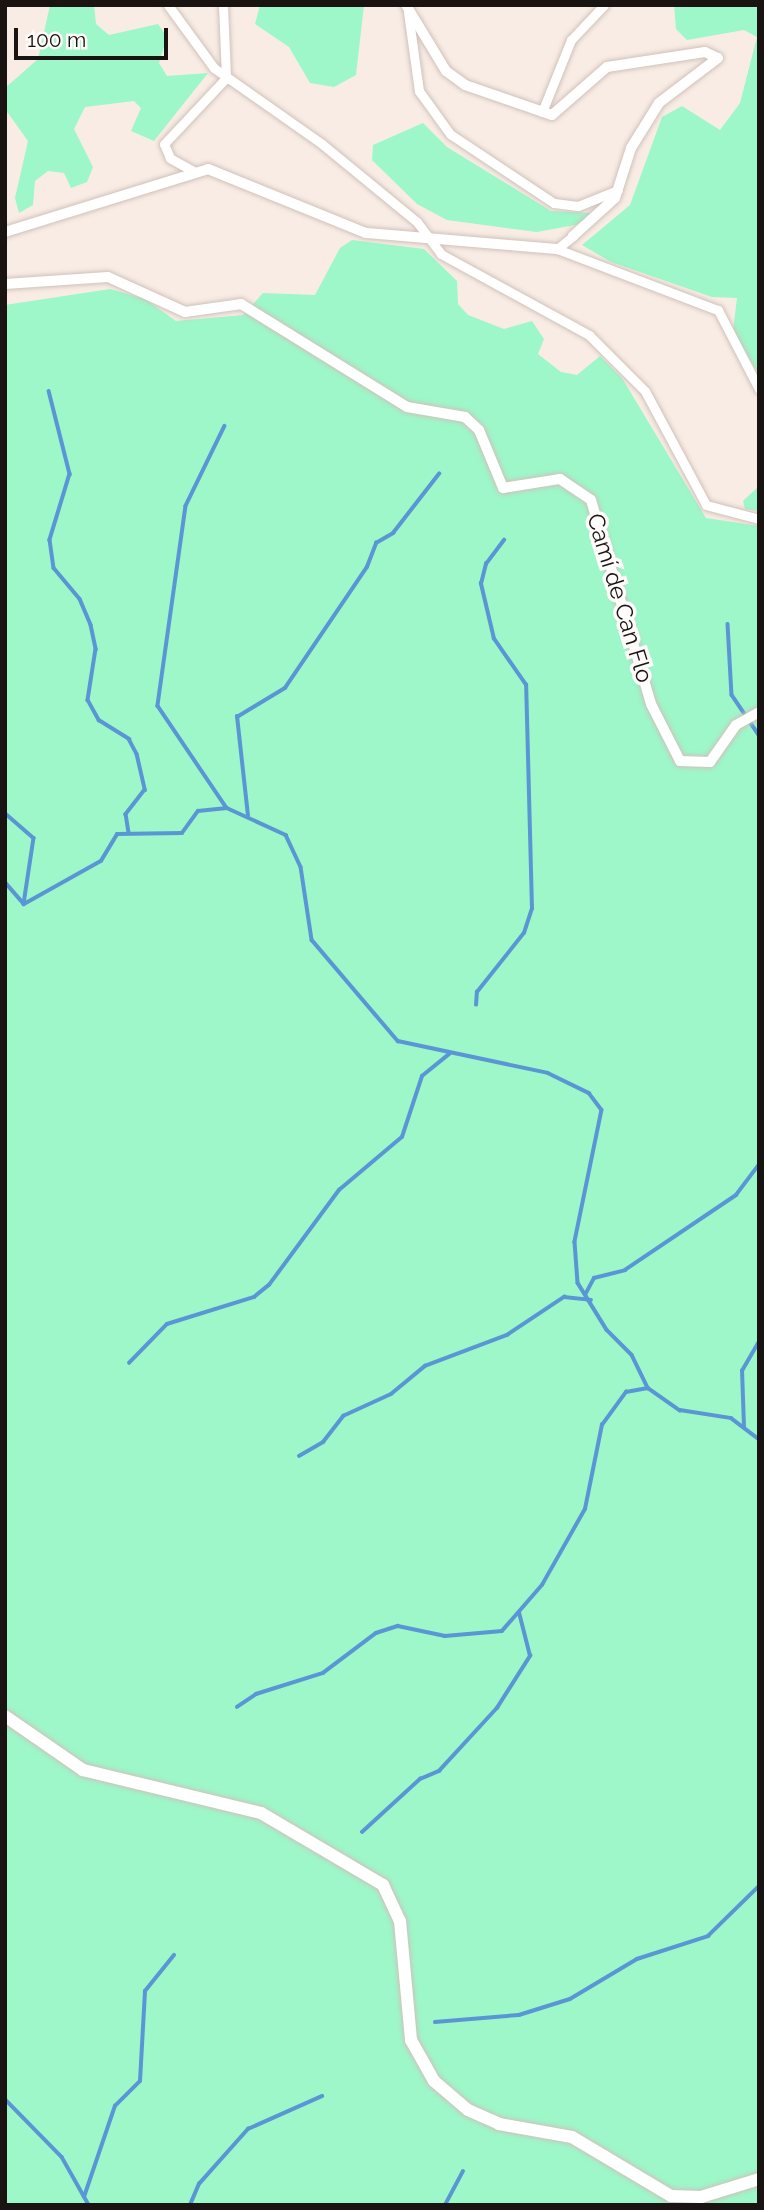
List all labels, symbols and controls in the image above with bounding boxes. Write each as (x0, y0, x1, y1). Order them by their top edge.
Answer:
scale bar (18, 14, 172, 58)
text: 100 m (27, 27, 86, 52)
street label: Camí de Can Flo (581, 510, 659, 686)

